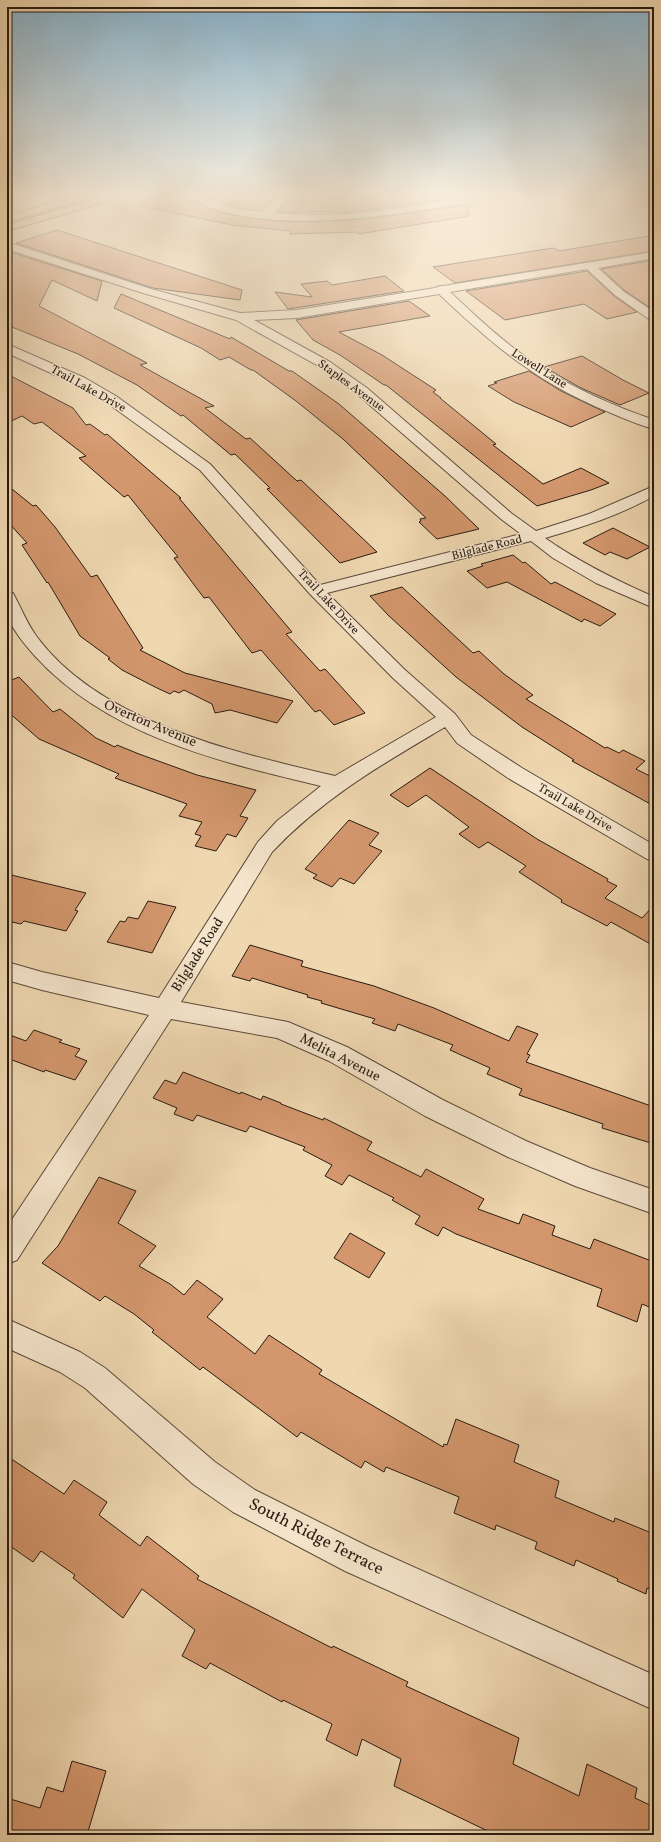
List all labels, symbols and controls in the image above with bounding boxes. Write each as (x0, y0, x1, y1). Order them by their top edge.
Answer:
street label: Lowell Lane (508, 346, 570, 393)
street label: Staples Avenue (314, 356, 388, 416)
street label: Trail Lake Drive (48, 362, 129, 416)
street label: Bilglade Road (450, 531, 524, 565)
street label: Trail Lake Drive (294, 566, 363, 638)
street label: Overton Avenue (101, 696, 200, 752)
street label: Trail Lake Drive (535, 780, 615, 836)
street label: Bilglade Road (168, 914, 228, 996)
street label: Melita Avenue (296, 1029, 384, 1087)
street label: South Ridge Terrace (245, 1493, 387, 1581)

